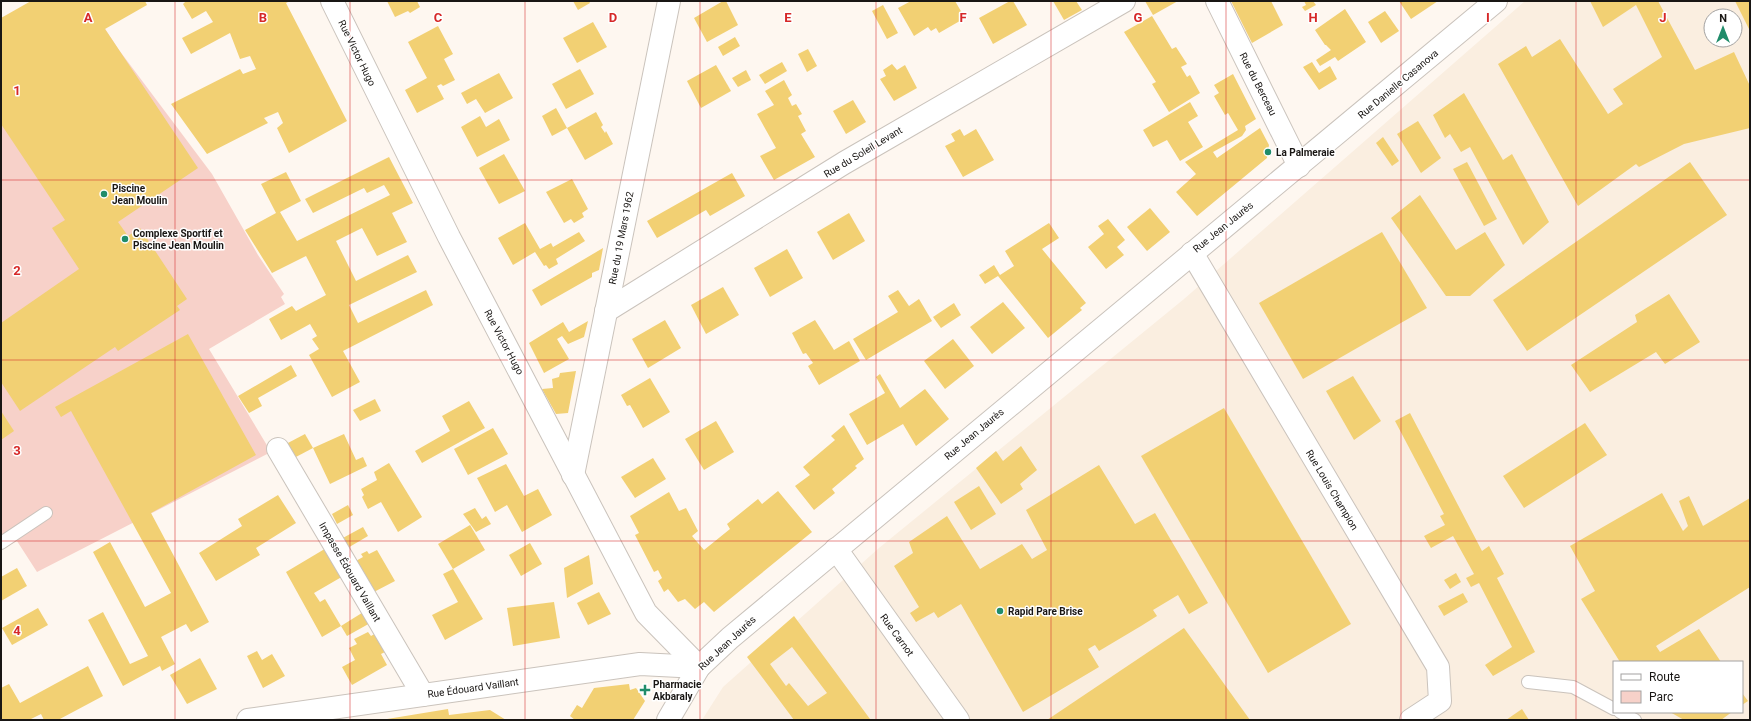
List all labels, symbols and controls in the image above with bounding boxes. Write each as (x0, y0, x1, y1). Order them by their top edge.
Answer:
north arrow (1703, 8, 1743, 48)
text: A (84, 10, 93, 25)
text: B (259, 10, 267, 25)
text: C (434, 10, 443, 25)
text: D (609, 10, 617, 25)
text: E (784, 10, 792, 25)
text: F (959, 10, 967, 25)
text: G (1134, 10, 1143, 25)
text: H (1308, 10, 1318, 25)
text: I (1486, 10, 1490, 25)
text: J (1659, 10, 1667, 25)
text: N (1719, 12, 1727, 25)
street label: Rue Victor Hugo (336, 18, 378, 88)
street label: Rue Danielle Casanova (1356, 47, 1440, 121)
street label: Rue du Berceau (1237, 51, 1279, 117)
text: 1 (13, 83, 21, 98)
street label: Rue du Soleil Levant (822, 124, 904, 180)
marker: La Palmeraie (1263, 147, 1273, 157)
place label: La Palmeraie (1276, 147, 1335, 158)
place label: Piscine Jean Moulin (112, 183, 168, 206)
marker: Piscine Jean Moulin (99, 189, 109, 199)
street label: Rue du 19 Mars 1962 (607, 190, 635, 285)
street label: Rue Jean Jaurès (1191, 199, 1255, 255)
place label: Complexe Sportif et Piscine Jean Moulin (133, 228, 224, 251)
marker: Complexe Sportif et Piscine Jean Moulin (120, 234, 130, 244)
text: 2 (13, 263, 21, 278)
street label: Rue Victor Hugo (482, 308, 526, 377)
street label: Rue Jean Jaurès (942, 406, 1006, 462)
text: 3 (13, 443, 21, 458)
street label: Rue Louis Champion (1304, 448, 1360, 532)
street label: Impasse Édouard Vaillant (317, 520, 384, 624)
marker: Rapid Pare Brise (995, 606, 1005, 616)
place label: Rapid Pare Brise (1008, 606, 1083, 617)
street label: Rue Carnot (878, 612, 916, 658)
street label: Rue Jean Jaurès (696, 614, 758, 672)
text: 4 (13, 623, 21, 638)
legend (1613, 661, 1743, 713)
text: Route (1649, 670, 1680, 684)
street label: Rue Édouard Vaillant (427, 675, 519, 700)
place label: Pharmacie Akbaraly (653, 679, 702, 702)
marker: Pharmacie Akbaraly (640, 685, 650, 695)
text: Parc (1649, 690, 1673, 704)

